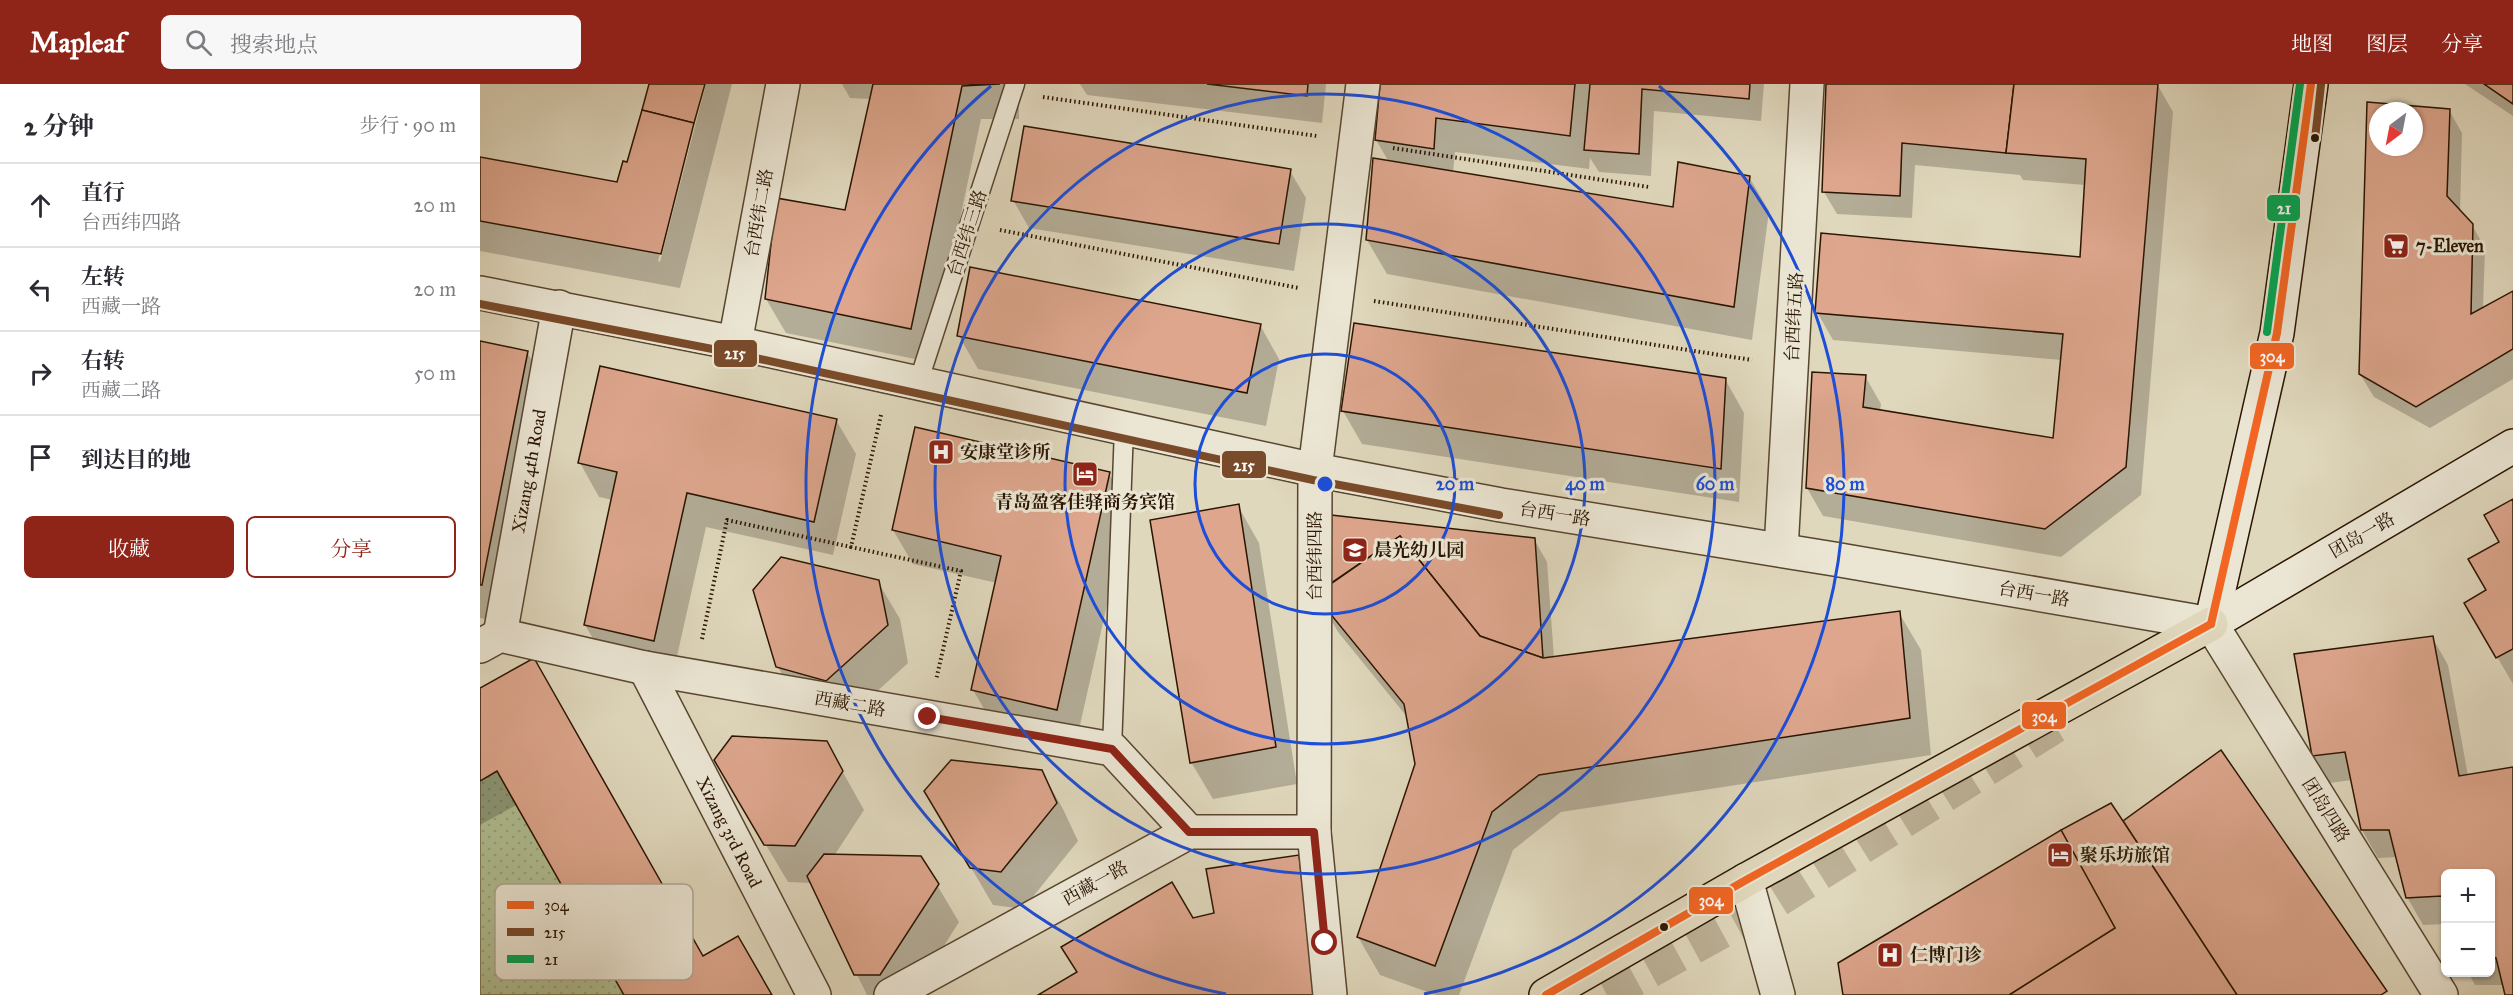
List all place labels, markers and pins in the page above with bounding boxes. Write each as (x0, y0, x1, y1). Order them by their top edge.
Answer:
unlabelled marker (2309, 132, 2321, 144)
supermarket icon: 7-Eleven (2381, 231, 2411, 261)
place label: 7-Eleven (2416, 235, 2484, 257)
hospital icon: 安康堂诊所 (926, 437, 956, 467)
place label: 安康堂诊所 (960, 441, 1051, 463)
hotel icon: 青岛盈客佳驿商务宾馆 (1070, 459, 1100, 489)
centre of rings (1315, 474, 1335, 494)
place label: 青岛盈客佳驿商务宾馆 (995, 491, 1175, 513)
school or university icon: 晨光幼儿园 (1340, 535, 1370, 565)
place label: 晨光幼儿园 (1374, 539, 1464, 561)
hotel icon: 聚乐坊旅馆 (2045, 840, 2075, 870)
place label: 聚乐坊旅馆 (2080, 844, 2170, 866)
unlabelled marker (1658, 921, 1670, 933)
hospital icon: 仁博门诊 (1875, 940, 1905, 970)
place label: 仁博门诊 (1910, 944, 1982, 966)

